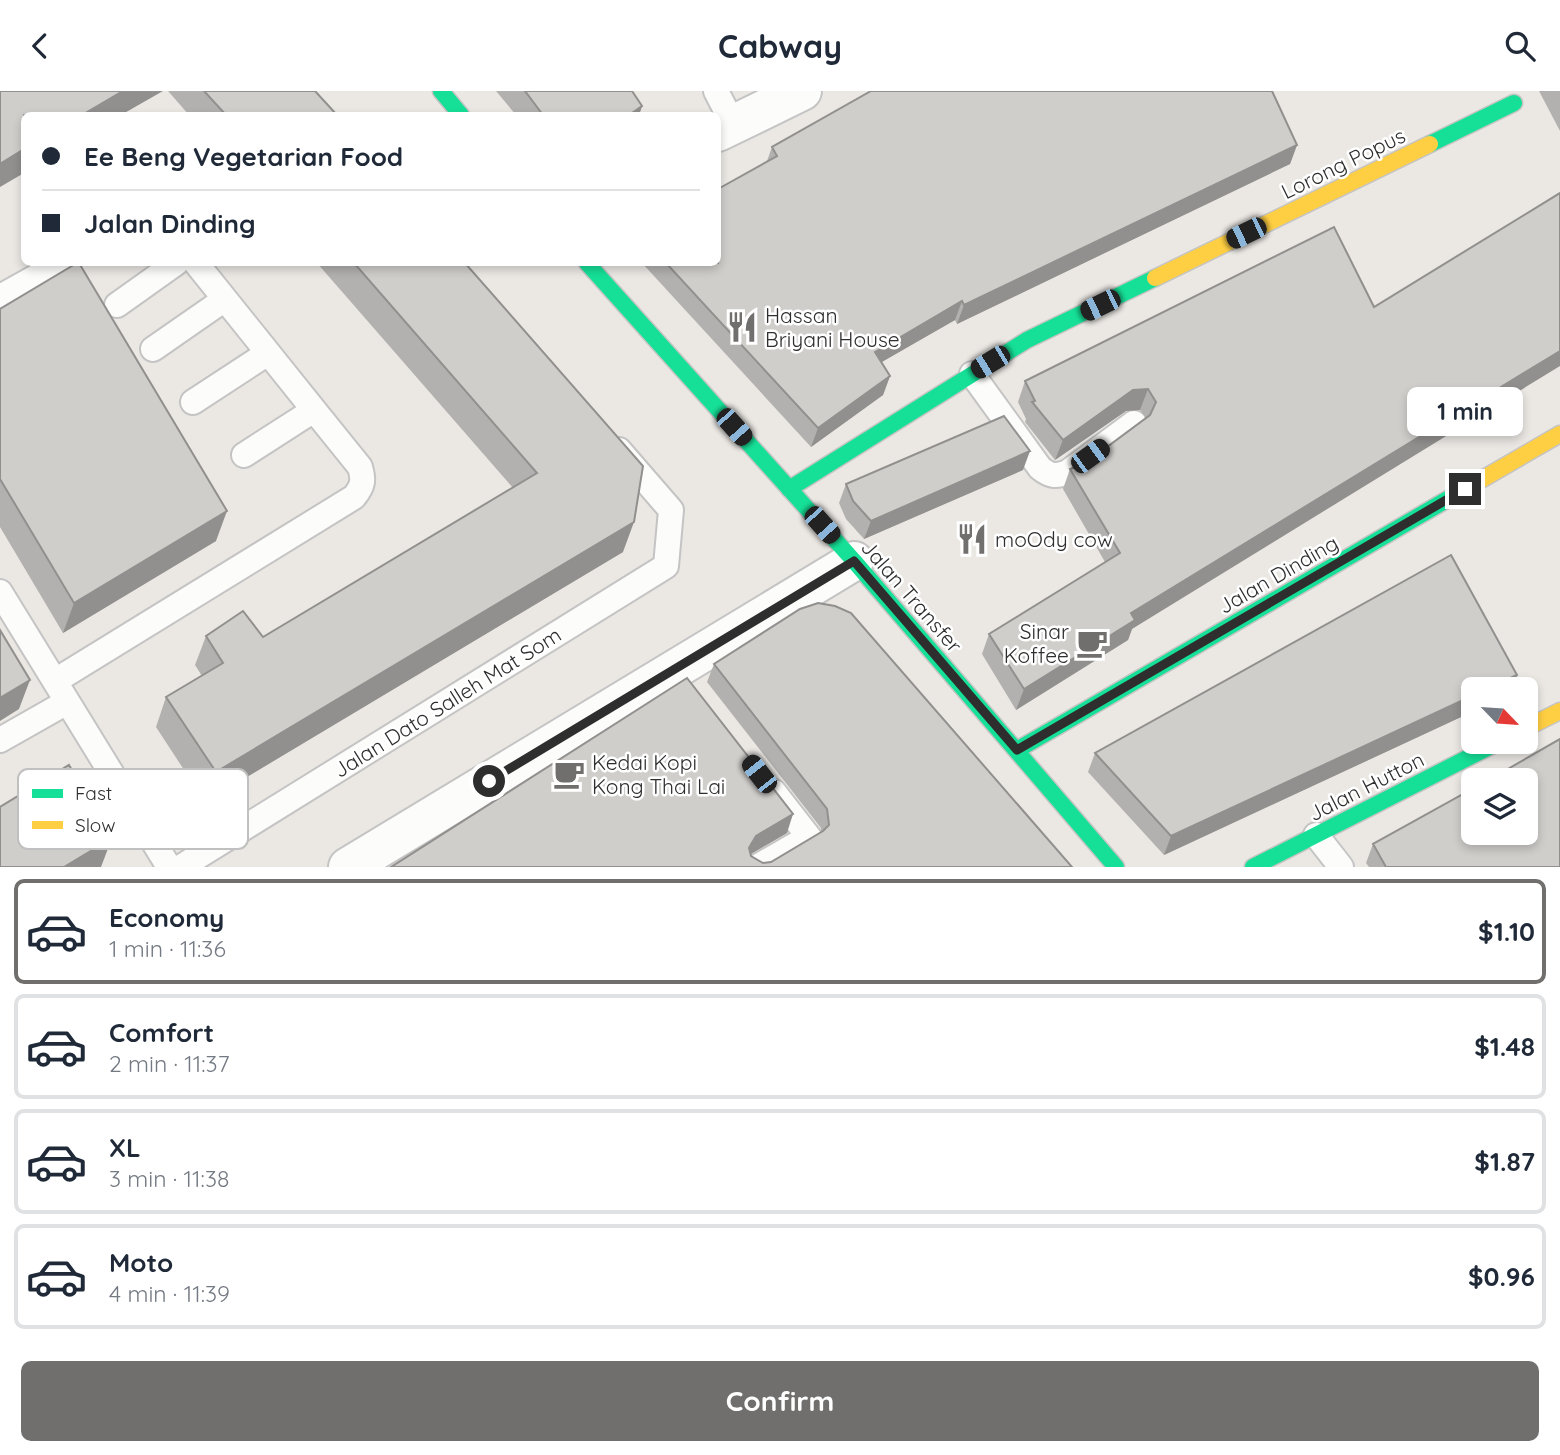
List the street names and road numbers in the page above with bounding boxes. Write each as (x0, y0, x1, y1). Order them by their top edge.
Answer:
street label: Lorong Popus (1277, 122, 1409, 204)
street label: Jalan Dinding (1213, 529, 1343, 619)
street label: Jalan Transfer (856, 534, 968, 658)
street label: Jalan Dato Salleh Mat Som (328, 621, 566, 783)
street label: Jalan Hutton (1304, 746, 1428, 826)

